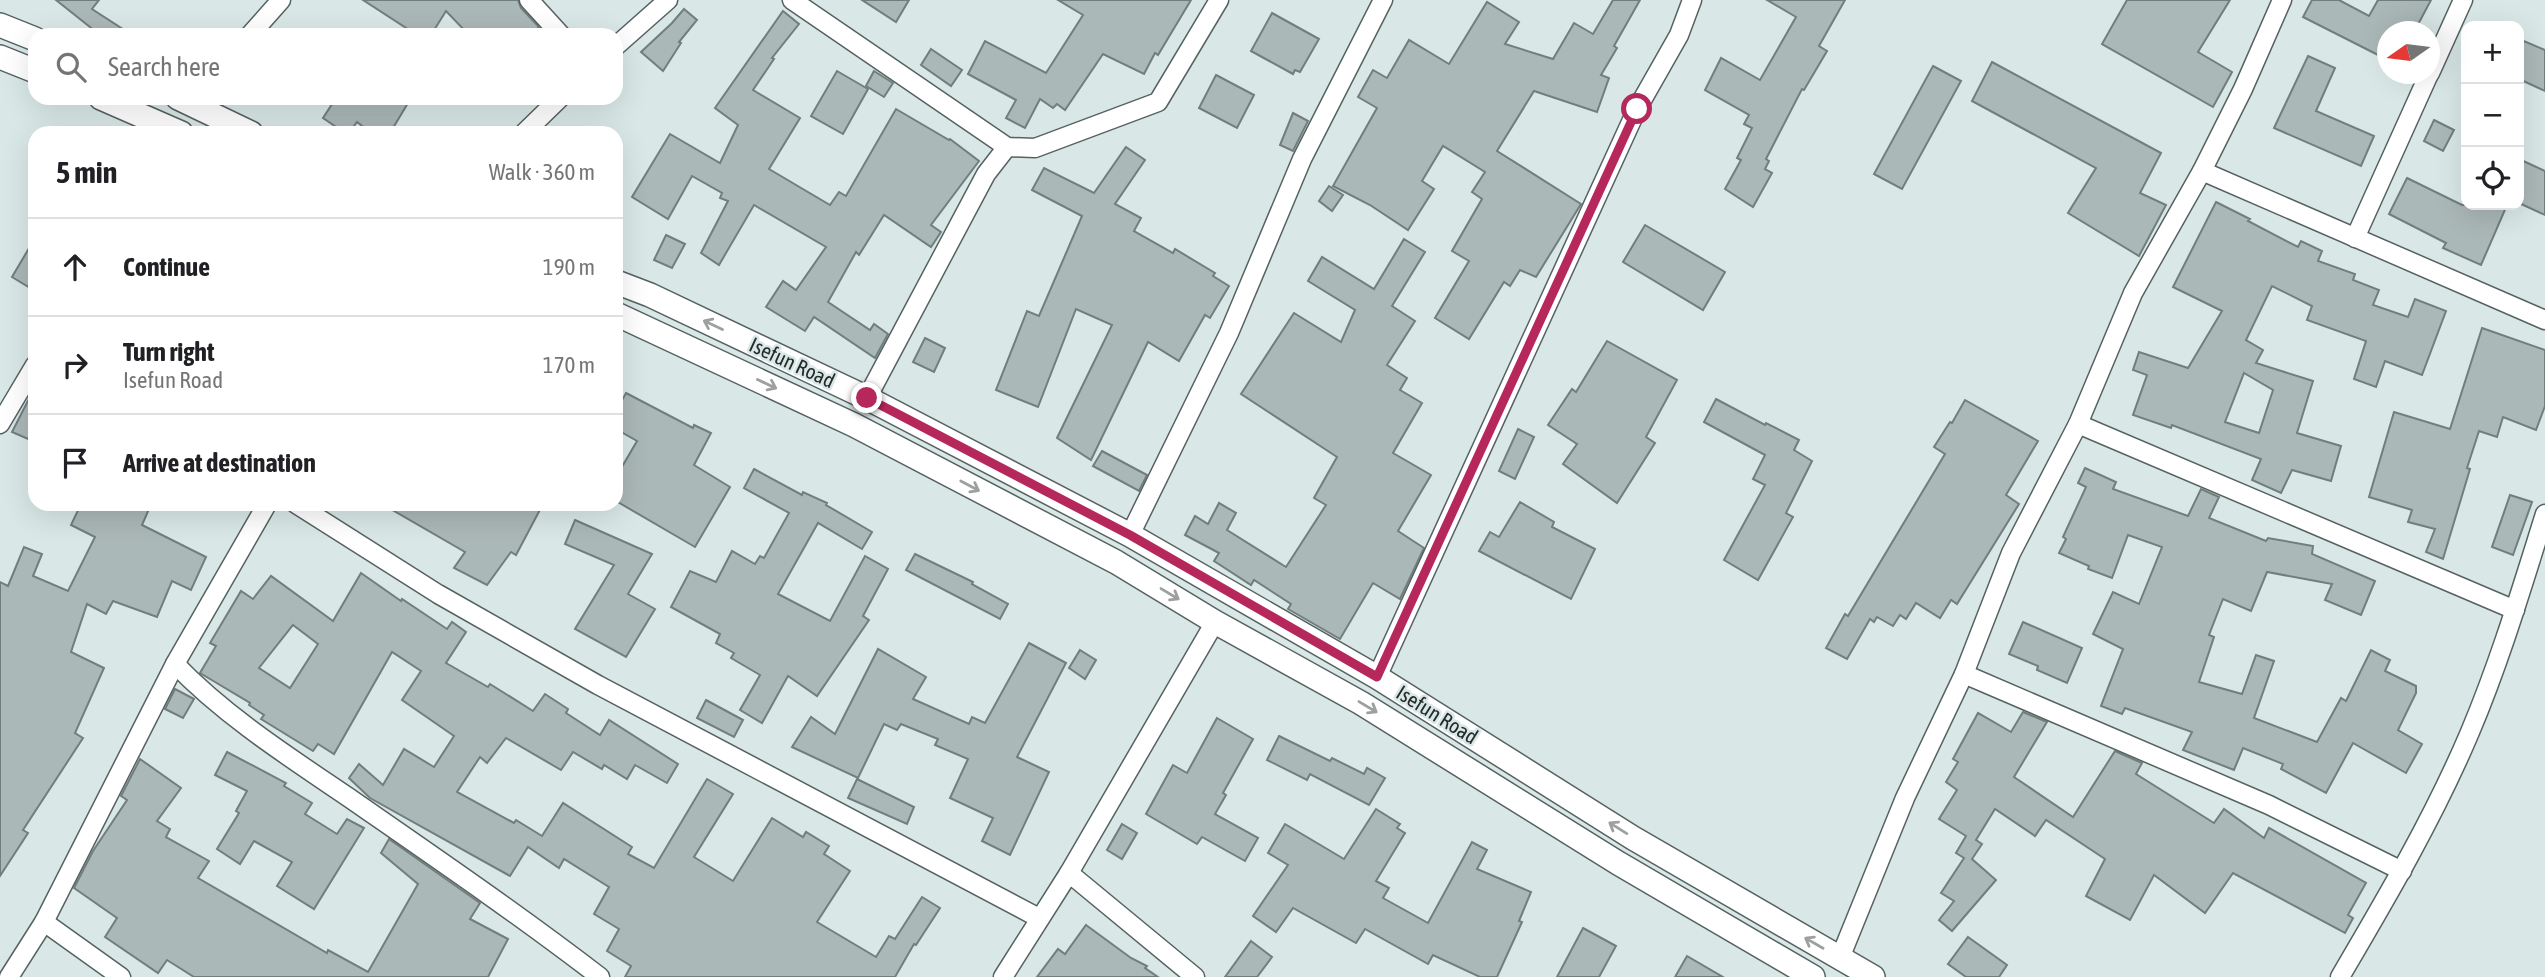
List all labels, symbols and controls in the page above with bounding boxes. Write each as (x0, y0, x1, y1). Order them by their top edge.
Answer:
north arrow (2377, 21, 2440, 84)
map controls (2461, 21, 2524, 210)
button: + (2461, 21, 2524, 84)
search box (28, 28, 623, 105)
icon: search (52, 48, 90, 86)
text: Search here (108, 52, 220, 82)
button: − (2461, 84, 2524, 147)
route start (1621, 93, 1652, 124)
button: locate (2461, 147, 2524, 210)
text: 5 min (56, 155, 117, 189)
text: Walk · 360 m (489, 159, 595, 185)
icon: ahead (56, 248, 94, 286)
text: Continue (123, 252, 210, 282)
text: 190 m (543, 254, 595, 280)
one-way arrow (703, 318, 724, 331)
street label: Isefun Road (746, 332, 839, 392)
text: Turn right (123, 337, 214, 367)
icon: right (56, 346, 94, 384)
text: 170 m (543, 352, 595, 378)
text: Isefun Road (123, 367, 223, 393)
one-way arrow (756, 378, 777, 391)
route end (851, 382, 882, 413)
icon: arrive (56, 444, 94, 482)
text: Arrive at destination (123, 448, 316, 478)
one-way arrow (960, 479, 980, 493)
one-way arrow (1160, 588, 1180, 602)
street label: Isefun Road (1392, 680, 1483, 749)
one-way arrow (1357, 700, 1377, 714)
one-way arrow (1608, 820, 1628, 834)
one-way arrow (1804, 936, 1825, 949)

